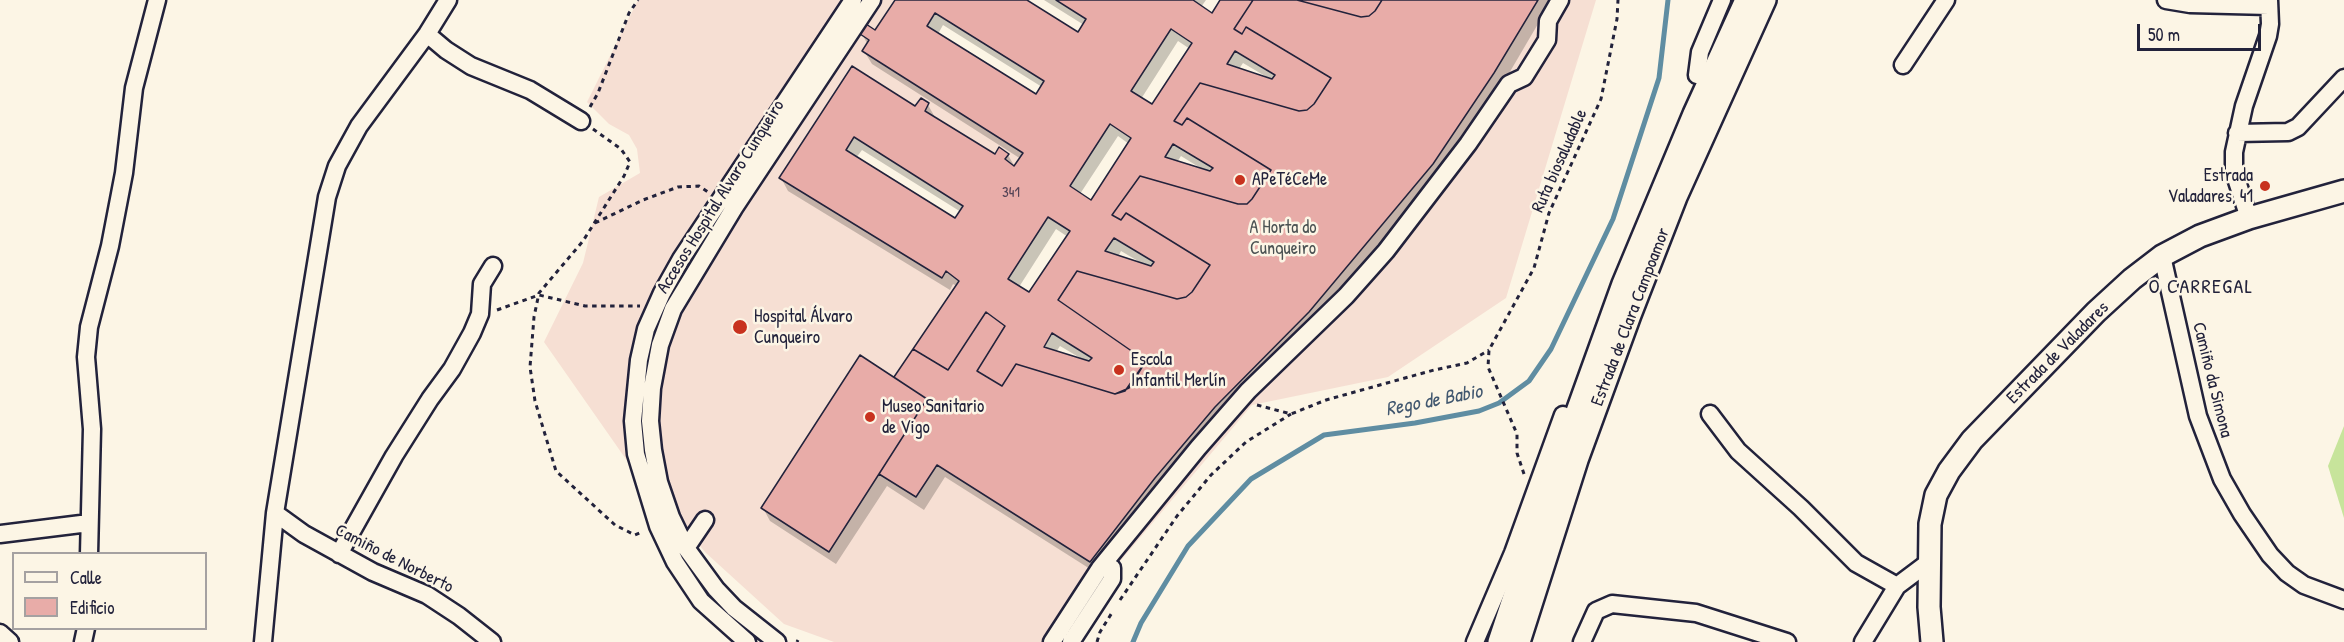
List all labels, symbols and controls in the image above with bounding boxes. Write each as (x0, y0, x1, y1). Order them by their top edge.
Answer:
scale bar (2140, 12, 2264, 50)
text: 50 m (2148, 22, 2180, 47)
street label: Accesos Hospital Alvaro Cunqueiro (653, 96, 789, 298)
street label: Ruta biosaludable (1528, 106, 1592, 216)
place label: Estrada Valadares, 41 (2168, 165, 2253, 207)
place label: APeTéCeMe (1252, 169, 1327, 191)
marker: APeTéCeMe (1233, 173, 1247, 187)
marker: Estrada Valadares, 41 (2258, 179, 2272, 193)
house number: 341 (1002, 184, 1020, 202)
park label: A Horta do Cunqueiro (1249, 217, 1317, 260)
street label: Estrada de Clara Campoamor (1587, 225, 1675, 409)
district label: O CARREGAL (2148, 276, 2254, 300)
street label: Estrada de Valadares (2002, 297, 2114, 409)
place label: Hospital Álvaro Cunqueiro (754, 306, 853, 348)
marker: Hospital Álvaro Cunqueiro (731, 318, 749, 336)
street label: Camiño da Simona (2187, 320, 2237, 440)
place label: Escola Infantil Merlín (1131, 349, 1226, 392)
marker: Escola Infantil Merlín (1112, 363, 1126, 377)
water label: Rego de Babio (1384, 380, 1484, 422)
place label: Museo Sanitario de Vigo (882, 396, 984, 438)
marker: Museo Sanitario de Vigo (863, 410, 877, 424)
street label: Camiño de Norberto (331, 520, 457, 598)
legend (12, 552, 207, 630)
text: Calle (70, 565, 102, 590)
text: Edificio (70, 595, 114, 620)

